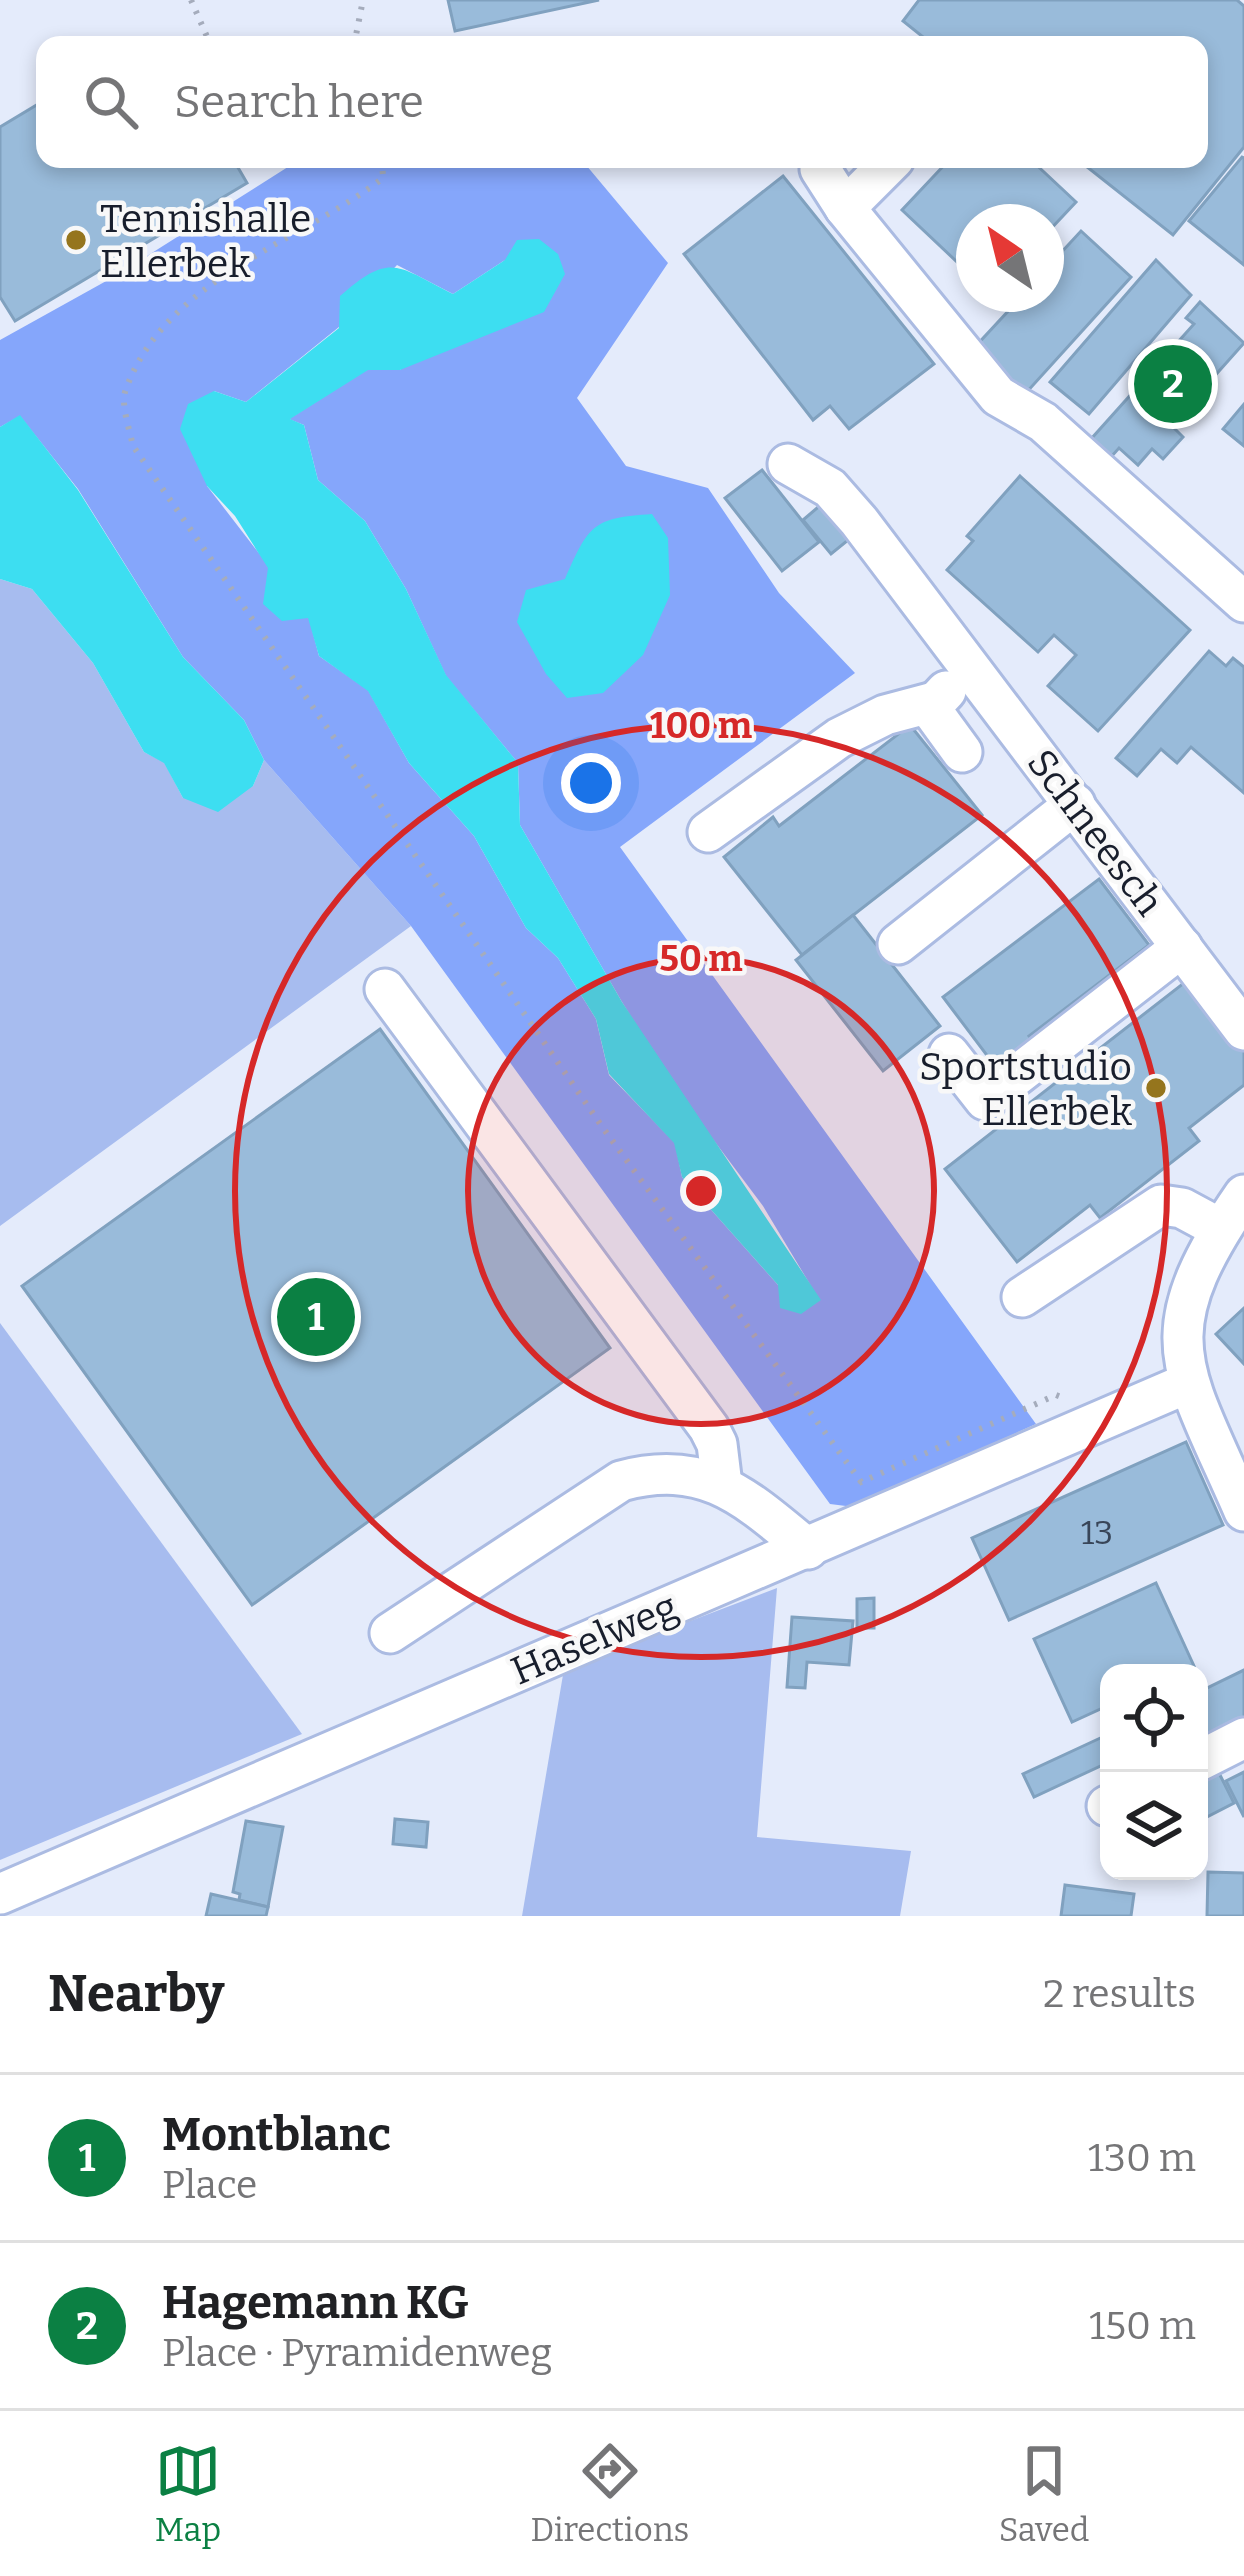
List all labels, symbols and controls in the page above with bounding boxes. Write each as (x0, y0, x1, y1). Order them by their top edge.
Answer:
search box (36, 36, 1208, 168)
icon: search (78, 69, 144, 135)
text: Search here (174, 75, 424, 129)
place label: Tennishalle Ellerbek (100, 196, 311, 287)
north arrow (956, 204, 1064, 312)
marker: Tennishalle Ellerbek (63, 227, 89, 253)
pin: 2 (1134, 339, 1212, 429)
text: 100 m (650, 704, 752, 748)
street label: Schneesch (1018, 741, 1173, 925)
your location (561, 753, 621, 813)
text: 50 m (659, 937, 743, 981)
place label: Sportstudio Ellerbek (919, 1044, 1132, 1135)
marker: Sportstudio Ellerbek (1143, 1075, 1169, 1101)
centre of rings (680, 1170, 722, 1212)
pin: 1 (277, 1272, 355, 1362)
house number: 13 (1081, 1513, 1113, 1553)
street label: Haselweg (504, 1583, 684, 1694)
map controls (1100, 1664, 1208, 1880)
button: locate (1100, 1664, 1208, 1772)
button: layers (1100, 1772, 1208, 1880)
text: Nearby (48, 1963, 224, 2025)
text: 2 results (1043, 1971, 1196, 2017)
text: Montblanc (162, 2108, 391, 2162)
text: 1 (79, 2135, 95, 2181)
text: 130 m (1088, 2135, 1196, 2181)
text: Place (162, 2162, 257, 2208)
text: Hagemann KG (162, 2276, 469, 2330)
text: 2 (76, 2303, 98, 2349)
text: 150 m (1089, 2303, 1196, 2349)
text: Place · Pyramidenweg (162, 2330, 552, 2376)
tab: Map (155, 2438, 221, 2550)
tab: Directions (531, 2438, 689, 2550)
tab: Saved (999, 2438, 1089, 2550)

